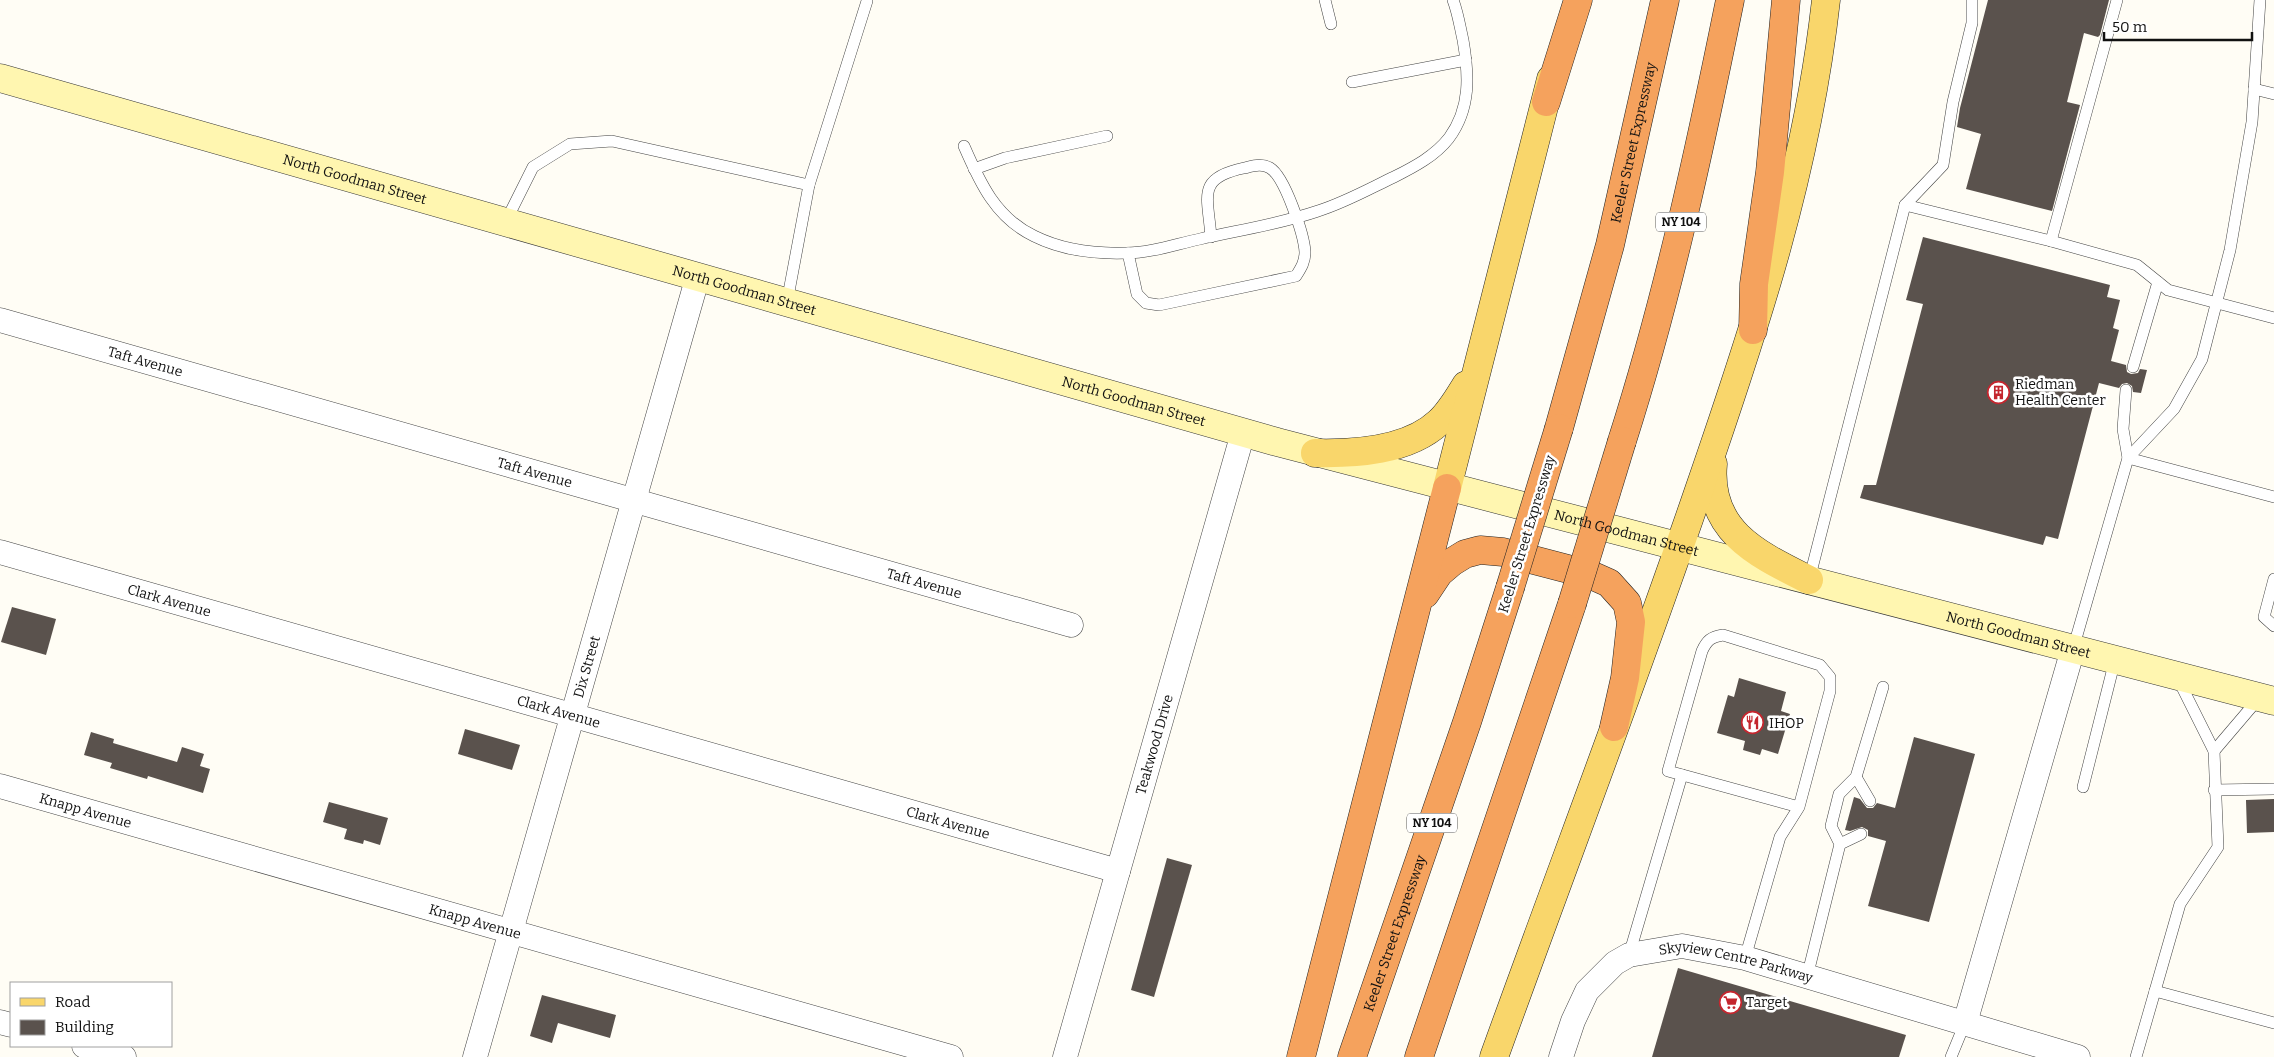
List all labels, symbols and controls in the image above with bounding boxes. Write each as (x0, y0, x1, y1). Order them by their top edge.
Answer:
scale bar (2104, 10, 2252, 42)
text: 50 m (2112, 18, 2148, 36)
street label: Keeler Street Expressway (1607, 60, 1659, 225)
street label: North Goodman Street (281, 151, 429, 208)
road number: NY 104 (1656, 212, 1706, 232)
street label: North Goodman Street (671, 262, 818, 319)
street label: Taft Avenue (106, 343, 185, 380)
street label: North Goodman Street (1060, 373, 1208, 430)
place label: Riedman Health Center (2015, 376, 2106, 409)
building icon: Riedman Health Center (1987, 380, 2011, 404)
street label: Keeler Street Expressway (1495, 453, 1559, 615)
street label: Taft Avenue (495, 454, 574, 491)
street label: North Goodman Street (1552, 506, 1701, 560)
street label: Taft Avenue (885, 564, 964, 602)
street label: Clark Avenue (125, 580, 213, 620)
street label: North Goodman Street (1944, 608, 2093, 662)
street label: Dix Street (570, 634, 603, 700)
street label: Clark Avenue (515, 691, 602, 731)
street label: Teakwood Drive (1132, 692, 1177, 796)
restaurant icon: IHOP (1741, 711, 1765, 735)
place label: IHOP (1769, 715, 1804, 732)
street label: Knapp Avenue (38, 789, 134, 832)
street label: Clark Avenue (904, 803, 992, 843)
road number: NY 104 (1407, 814, 1457, 832)
street label: Keeler Street Expressway (1360, 852, 1429, 1014)
street label: Knapp Avenue (427, 900, 523, 943)
street label: Skyview Centre Parkway (1657, 937, 1816, 986)
legend (10, 982, 172, 1047)
supermarket icon: Target (1718, 990, 1742, 1014)
text: Road (55, 993, 90, 1011)
place label: Target (1746, 994, 1787, 1011)
text: Building (55, 1018, 114, 1036)

